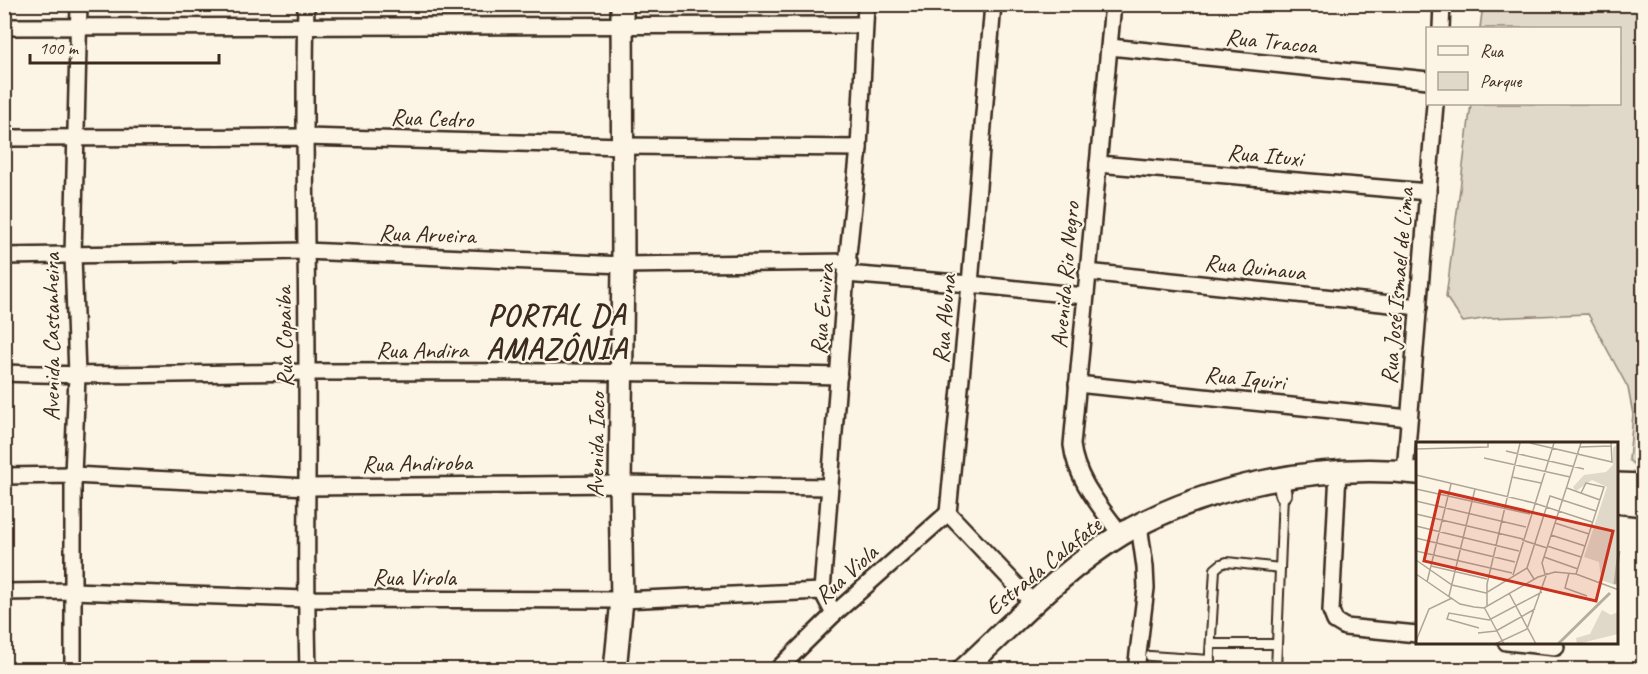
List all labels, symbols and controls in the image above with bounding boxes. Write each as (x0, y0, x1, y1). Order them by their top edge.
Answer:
street label: Rua Tracoa (1224, 21, 1319, 61)
scale bar (30, 27, 219, 65)
legend (1426, 27, 1621, 105)
text: 100 m (39, 37, 80, 59)
text: Rua (1480, 40, 1505, 62)
text: Parque (1480, 70, 1522, 92)
street label: Rua Cedro (390, 102, 475, 134)
street label: Rua Ituxi (1226, 137, 1307, 173)
street label: Rua José Ismael de Lima (1373, 185, 1421, 385)
street label: Avenida Rio Negro (1044, 199, 1086, 349)
street label: Rua Arueira (378, 217, 478, 251)
street label: Rua Quinaua (1203, 247, 1308, 287)
street label: Avenida Castanheira (36, 252, 66, 421)
street label: Rua Envira (803, 261, 841, 356)
street label: Rua Abuna (925, 272, 963, 365)
street label: Rua Copaiba (268, 284, 300, 388)
district label: PORTAL DA AMAZÔNIA (486, 296, 629, 368)
street label: Rua Andira (376, 335, 470, 365)
street label: Rua Iquiri (1203, 359, 1289, 397)
street label: Avenida Iaco (580, 390, 612, 498)
inset map (1416, 442, 1618, 644)
street label: Rua Andiroba (362, 447, 474, 479)
street label: Estrada Calafate (979, 509, 1109, 622)
street label: Rua Viola (808, 537, 885, 610)
street label: Rua Virola (372, 562, 457, 592)

